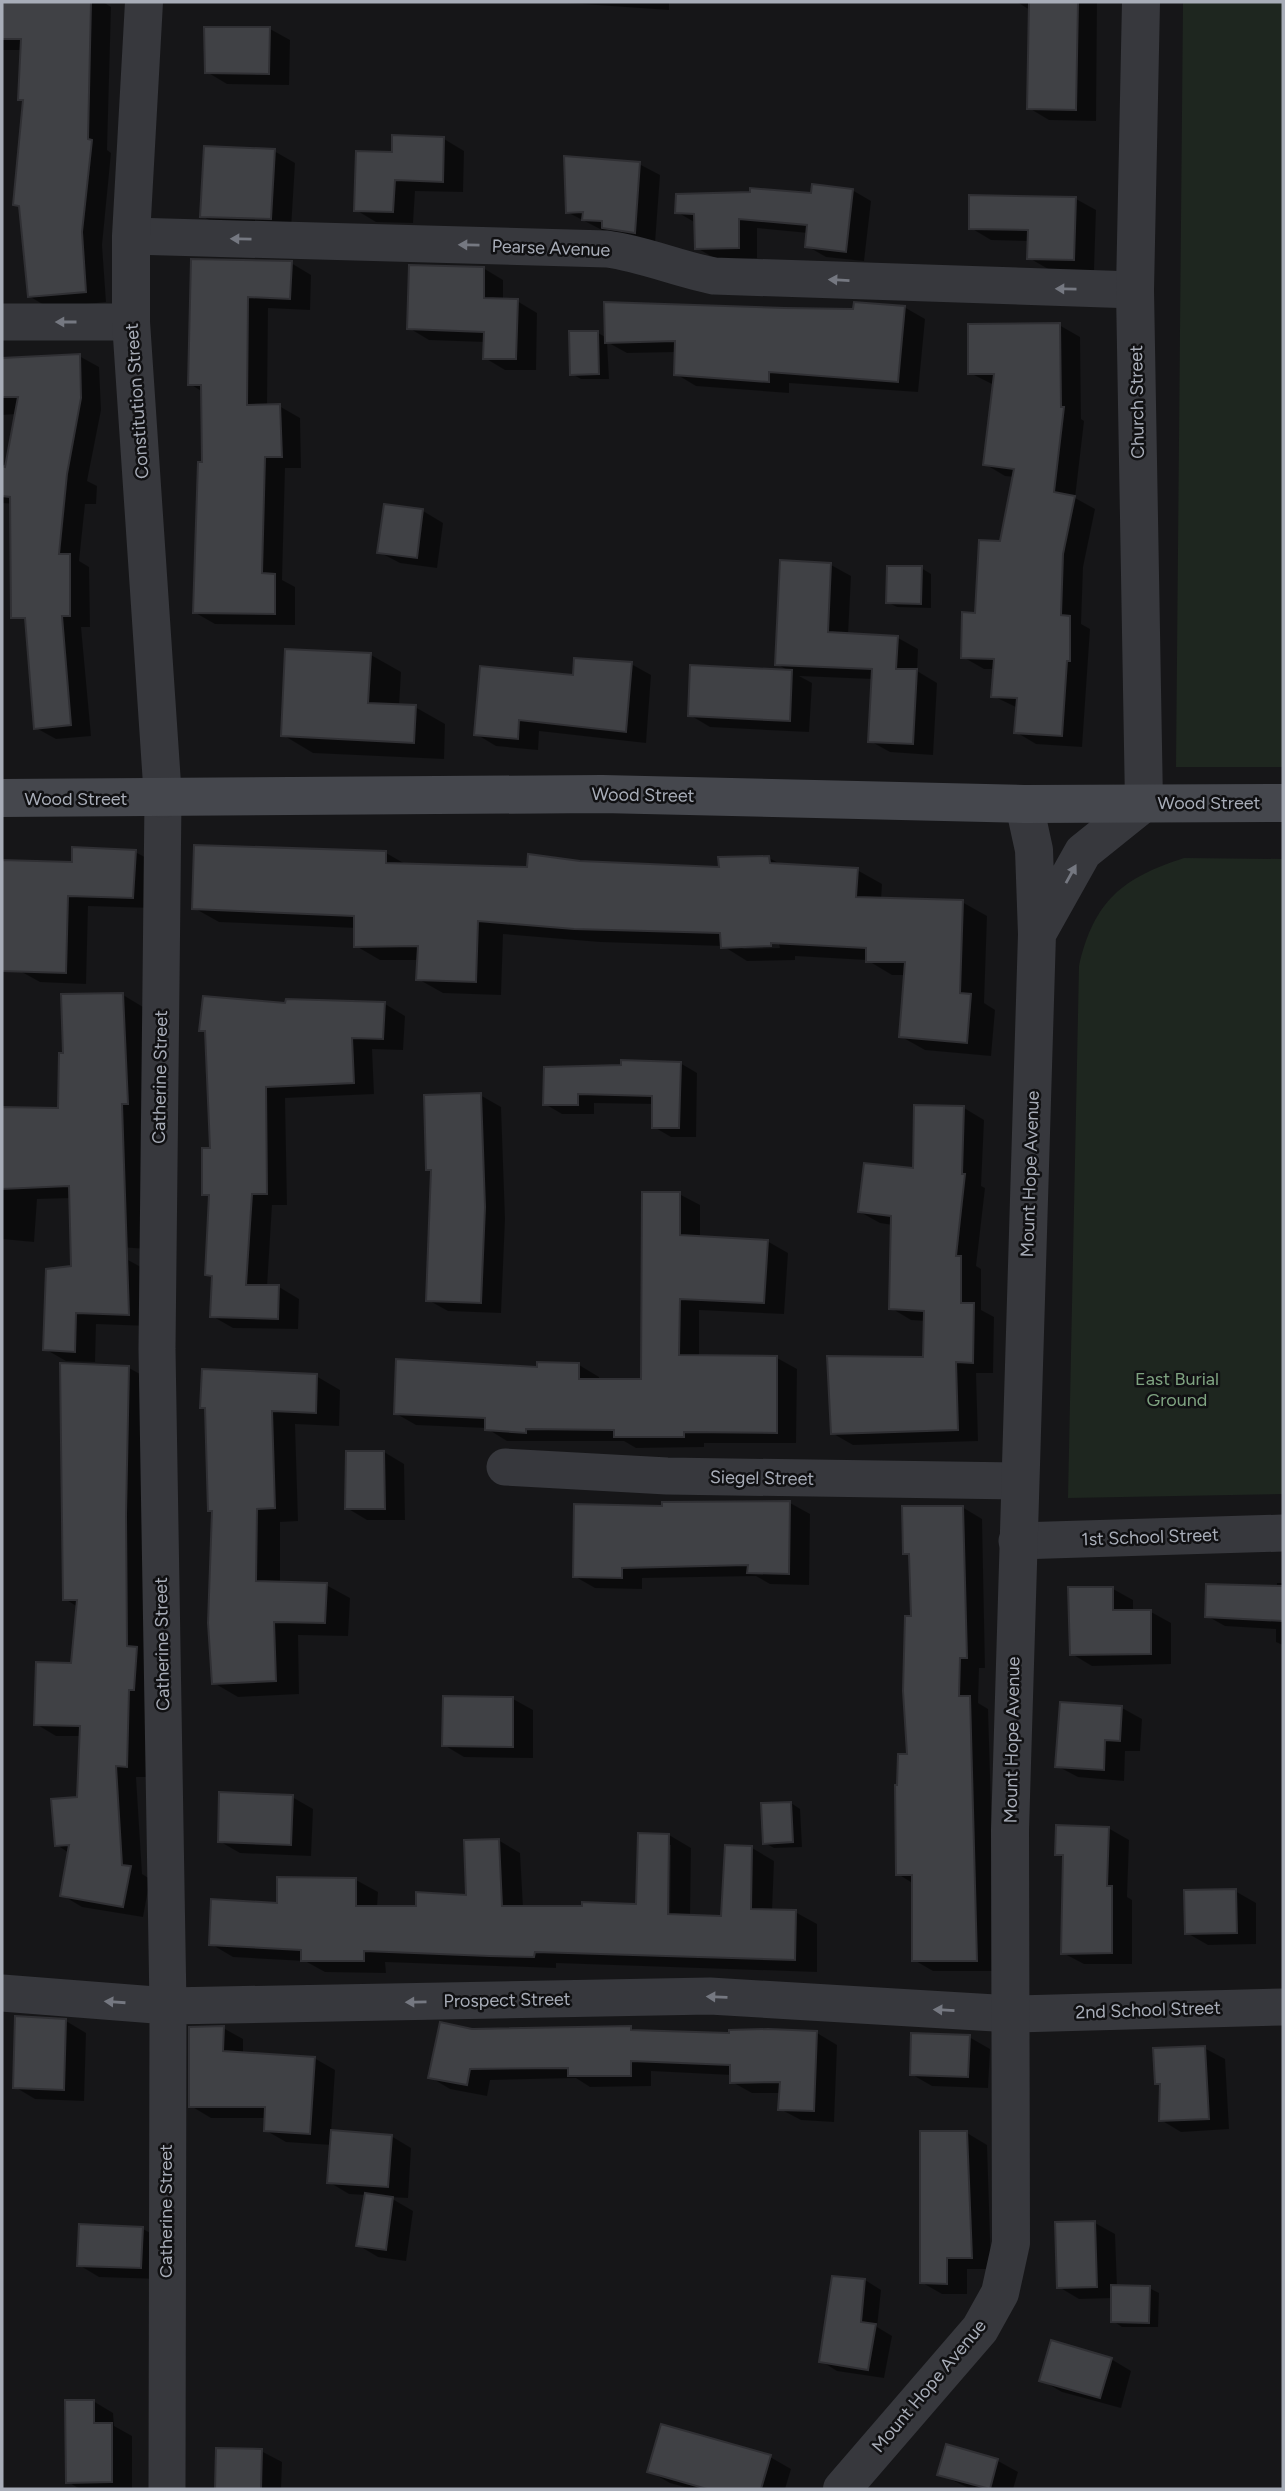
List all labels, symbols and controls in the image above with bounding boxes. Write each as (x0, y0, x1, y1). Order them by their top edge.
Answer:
one-way arrow (230, 234, 252, 245)
street label: Pearse Avenue (491, 235, 611, 261)
one-way arrow (457, 240, 479, 251)
one-way arrow (828, 274, 850, 285)
one-way arrow (1055, 283, 1077, 295)
one-way arrow (55, 316, 77, 328)
street label: Constitution Street (121, 322, 153, 480)
street label: Church Street (1125, 345, 1149, 459)
street label: Wood Street (591, 783, 695, 807)
street label: Wood Street (25, 788, 128, 810)
street label: Wood Street (1158, 792, 1261, 814)
one-way arrow (1065, 864, 1077, 884)
street label: Catherine Street (148, 1010, 172, 1144)
street label: Mount Hope Avenue (1016, 1090, 1044, 1258)
park label: East Burial Ground (1135, 1368, 1219, 1411)
street label: Siegel Street (710, 1466, 815, 1490)
street label: 1st School Street (1081, 1524, 1219, 1550)
street label: Catherine Street (150, 1577, 174, 1711)
street label: Mount Hope Avenue (1000, 1656, 1024, 1824)
street label: Prospect Street (443, 1988, 571, 2012)
one-way arrow (705, 1991, 727, 2002)
one-way arrow (104, 1996, 126, 2007)
one-way arrow (404, 1996, 426, 2007)
street label: 2nd School Street (1075, 1996, 1221, 2024)
one-way arrow (932, 2004, 954, 2015)
street label: Catherine Street (155, 2144, 177, 2278)
street label: Mount Hope Avenue (867, 2315, 991, 2457)

